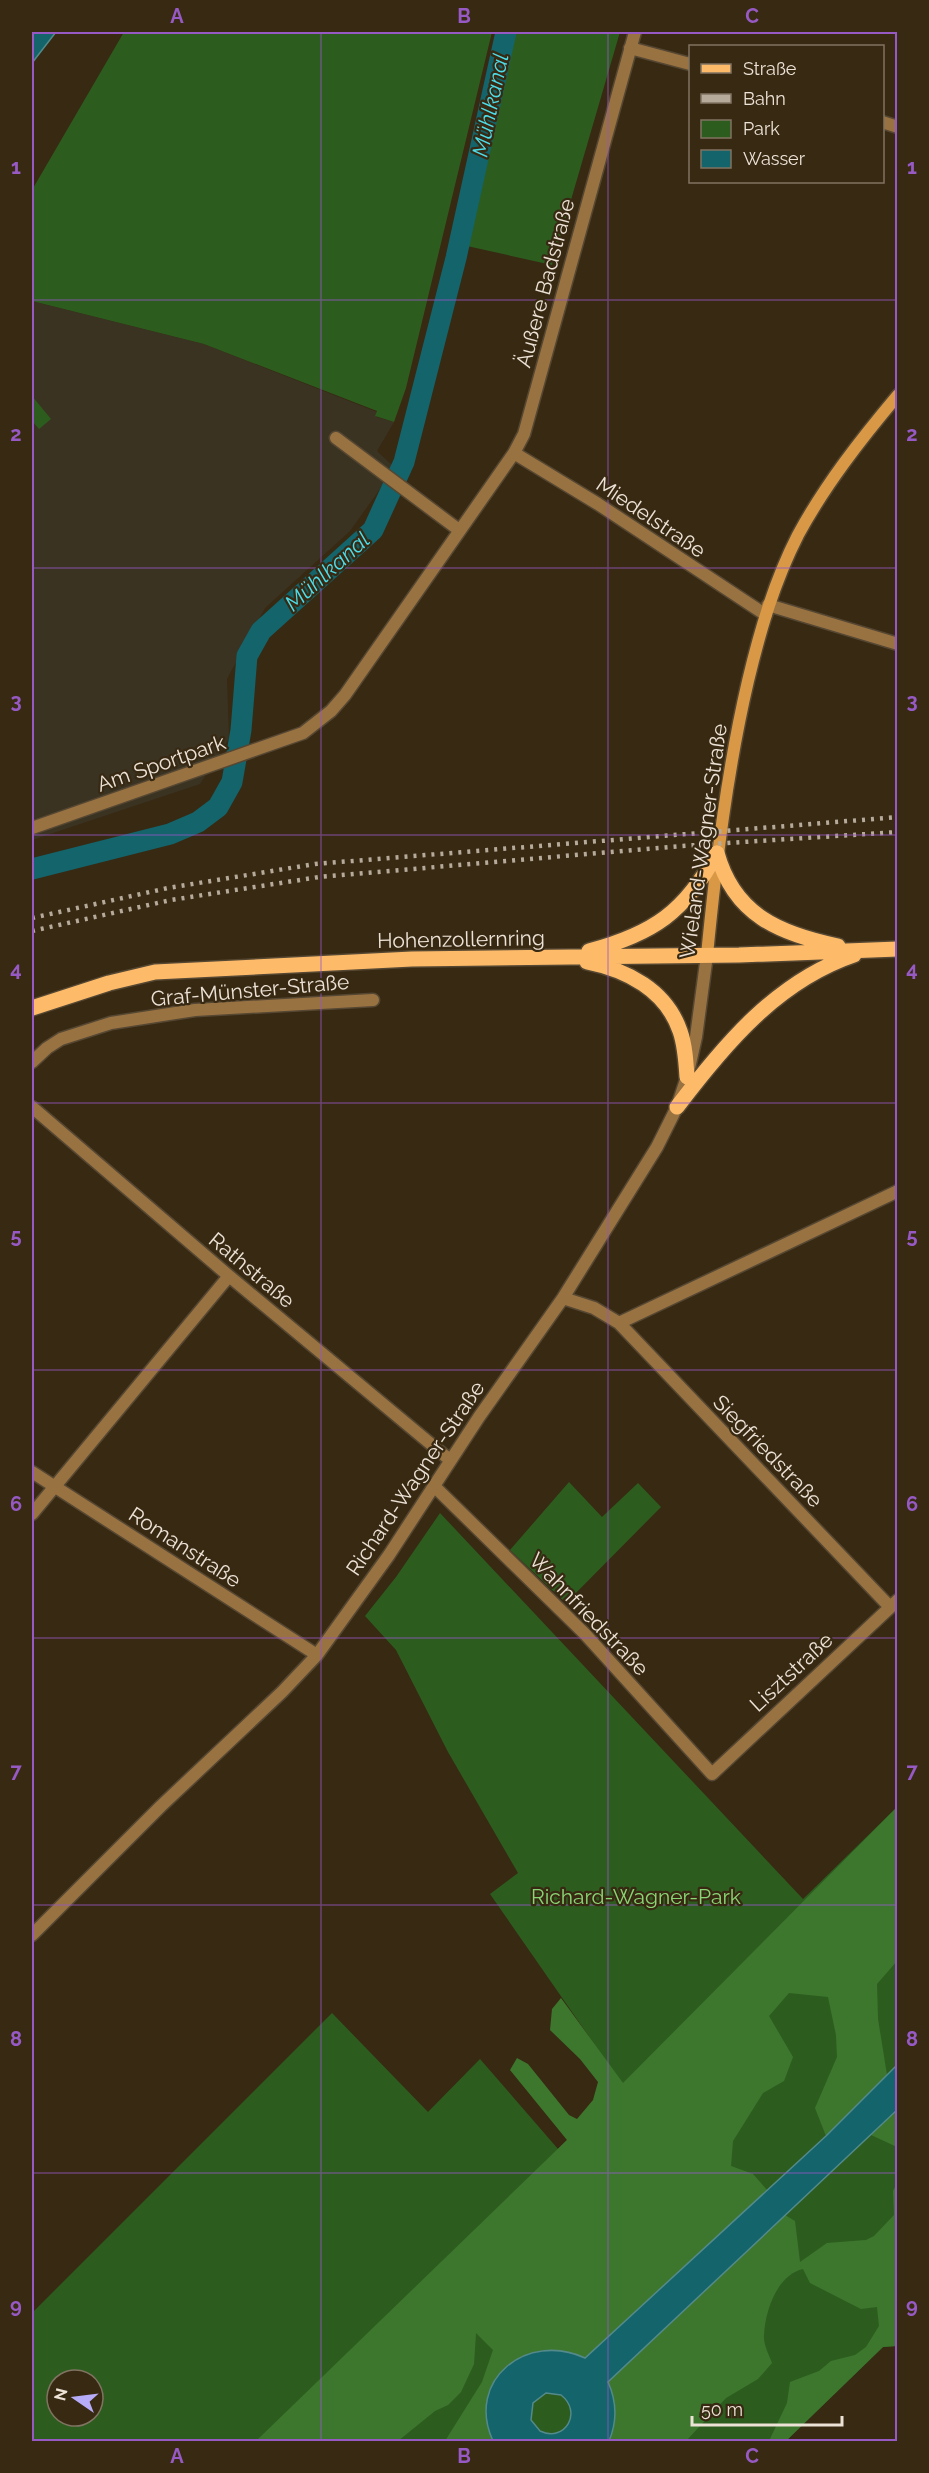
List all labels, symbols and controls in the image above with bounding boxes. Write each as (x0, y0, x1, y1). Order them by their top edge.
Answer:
text: A (170, 4, 184, 28)
text: B (457, 4, 471, 28)
text: C (745, 4, 759, 28)
legend (689, 45, 884, 183)
water label: Mühlkanal (466, 51, 514, 159)
text: Straße (743, 58, 797, 79)
text: Bahn (743, 88, 786, 109)
text: Park (743, 118, 780, 139)
text: Wasser (743, 148, 806, 169)
text: 1 (11, 155, 21, 179)
text: 1 (907, 155, 917, 179)
street label: Äußere Badstraße (510, 196, 580, 370)
text: 2 (10, 422, 22, 446)
text: 2 (906, 422, 918, 446)
street label: Miedelstraße (592, 471, 710, 563)
water label: Mühlkanal (279, 526, 375, 616)
text: 3 (10, 689, 22, 713)
text: 3 (906, 689, 918, 713)
street label: Wieland-Wagner-Straße (674, 722, 732, 960)
street label: Am Sportpark (93, 729, 229, 797)
street label: Hohenzollernring (377, 925, 545, 953)
text: 4 (10, 957, 22, 981)
text: 4 (906, 957, 918, 981)
street label: Graf-Münster-Straße (150, 969, 350, 1011)
text: 5 (10, 1224, 22, 1248)
text: 5 (906, 1224, 918, 1248)
street label: Rathstraße (204, 1227, 300, 1313)
street label: Richard-Wagner-Straße (341, 1376, 489, 1580)
street label: Siegfriedstraße (708, 1390, 828, 1512)
text: 6 (10, 1492, 22, 1516)
text: 6 (906, 1492, 918, 1516)
street label: Romanstraße (124, 1501, 246, 1593)
street label: Wahnfriedstraße (524, 1547, 654, 1681)
street label: Lisztstraße (744, 1627, 838, 1717)
text: 7 (10, 1759, 22, 1783)
text: 7 (906, 1759, 918, 1783)
park label: Richard-Wagner-Park (531, 1884, 741, 1909)
text: 8 (10, 2027, 22, 2051)
text: 8 (906, 2027, 918, 2051)
text: 9 (10, 2294, 22, 2318)
text: 9 (906, 2294, 918, 2318)
north arrow (45, 2368, 105, 2428)
text: N (50, 2386, 72, 2403)
scale bar (692, 2389, 842, 2427)
text: 50 m (701, 2399, 743, 2420)
text: A (170, 2444, 184, 2468)
text: B (457, 2444, 471, 2468)
text: C (745, 2444, 759, 2468)

